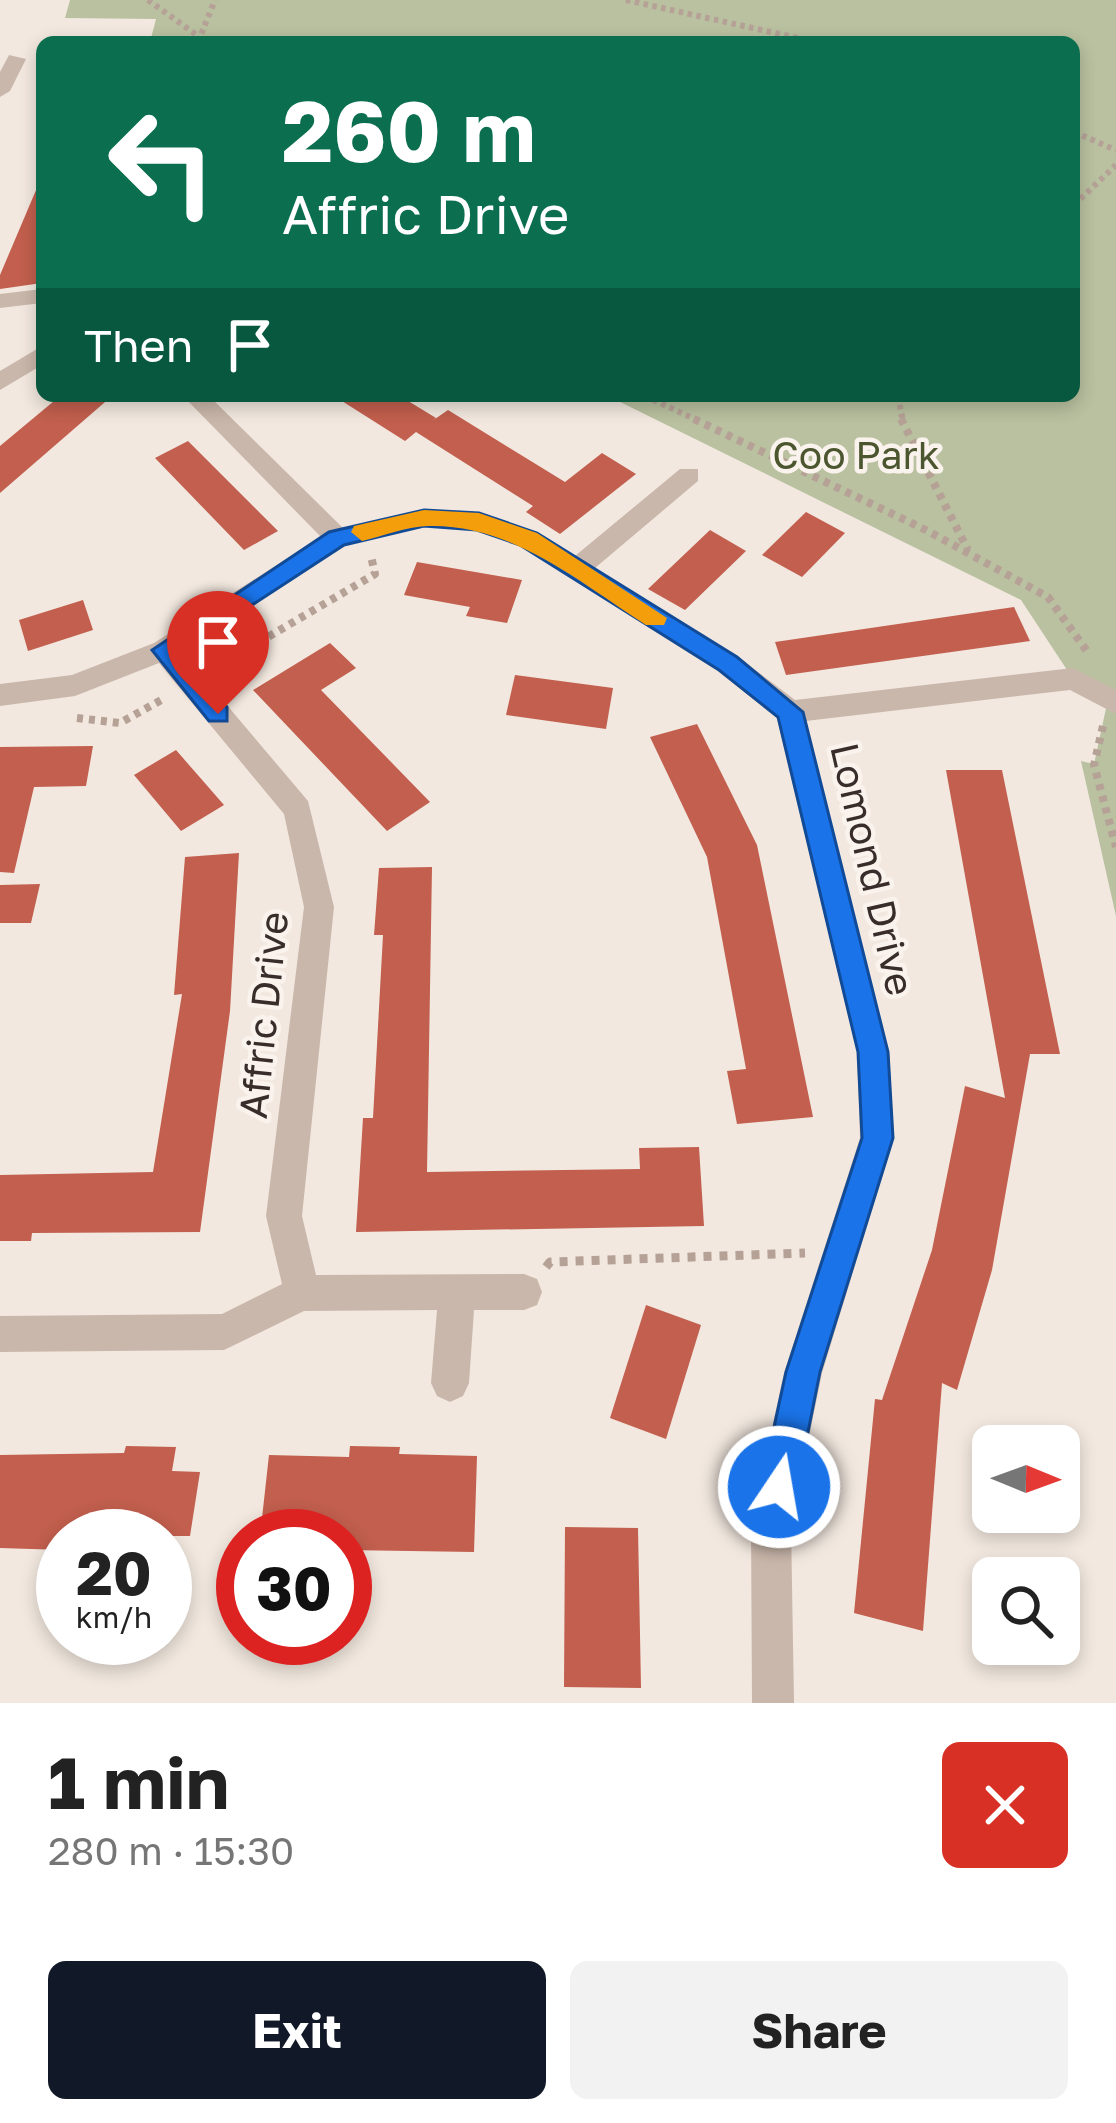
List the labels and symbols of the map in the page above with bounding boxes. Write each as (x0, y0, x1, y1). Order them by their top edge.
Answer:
park label: Coo Park (772, 431, 940, 478)
pin (167, 591, 269, 714)
street label: Lomond Drive (821, 738, 925, 1000)
street label: Affric Drive (229, 909, 297, 1121)
position arrow (716, 1424, 842, 1550)
north arrow (972, 1425, 1080, 1533)
speed limit sign: 30 (216, 1509, 372, 1665)

